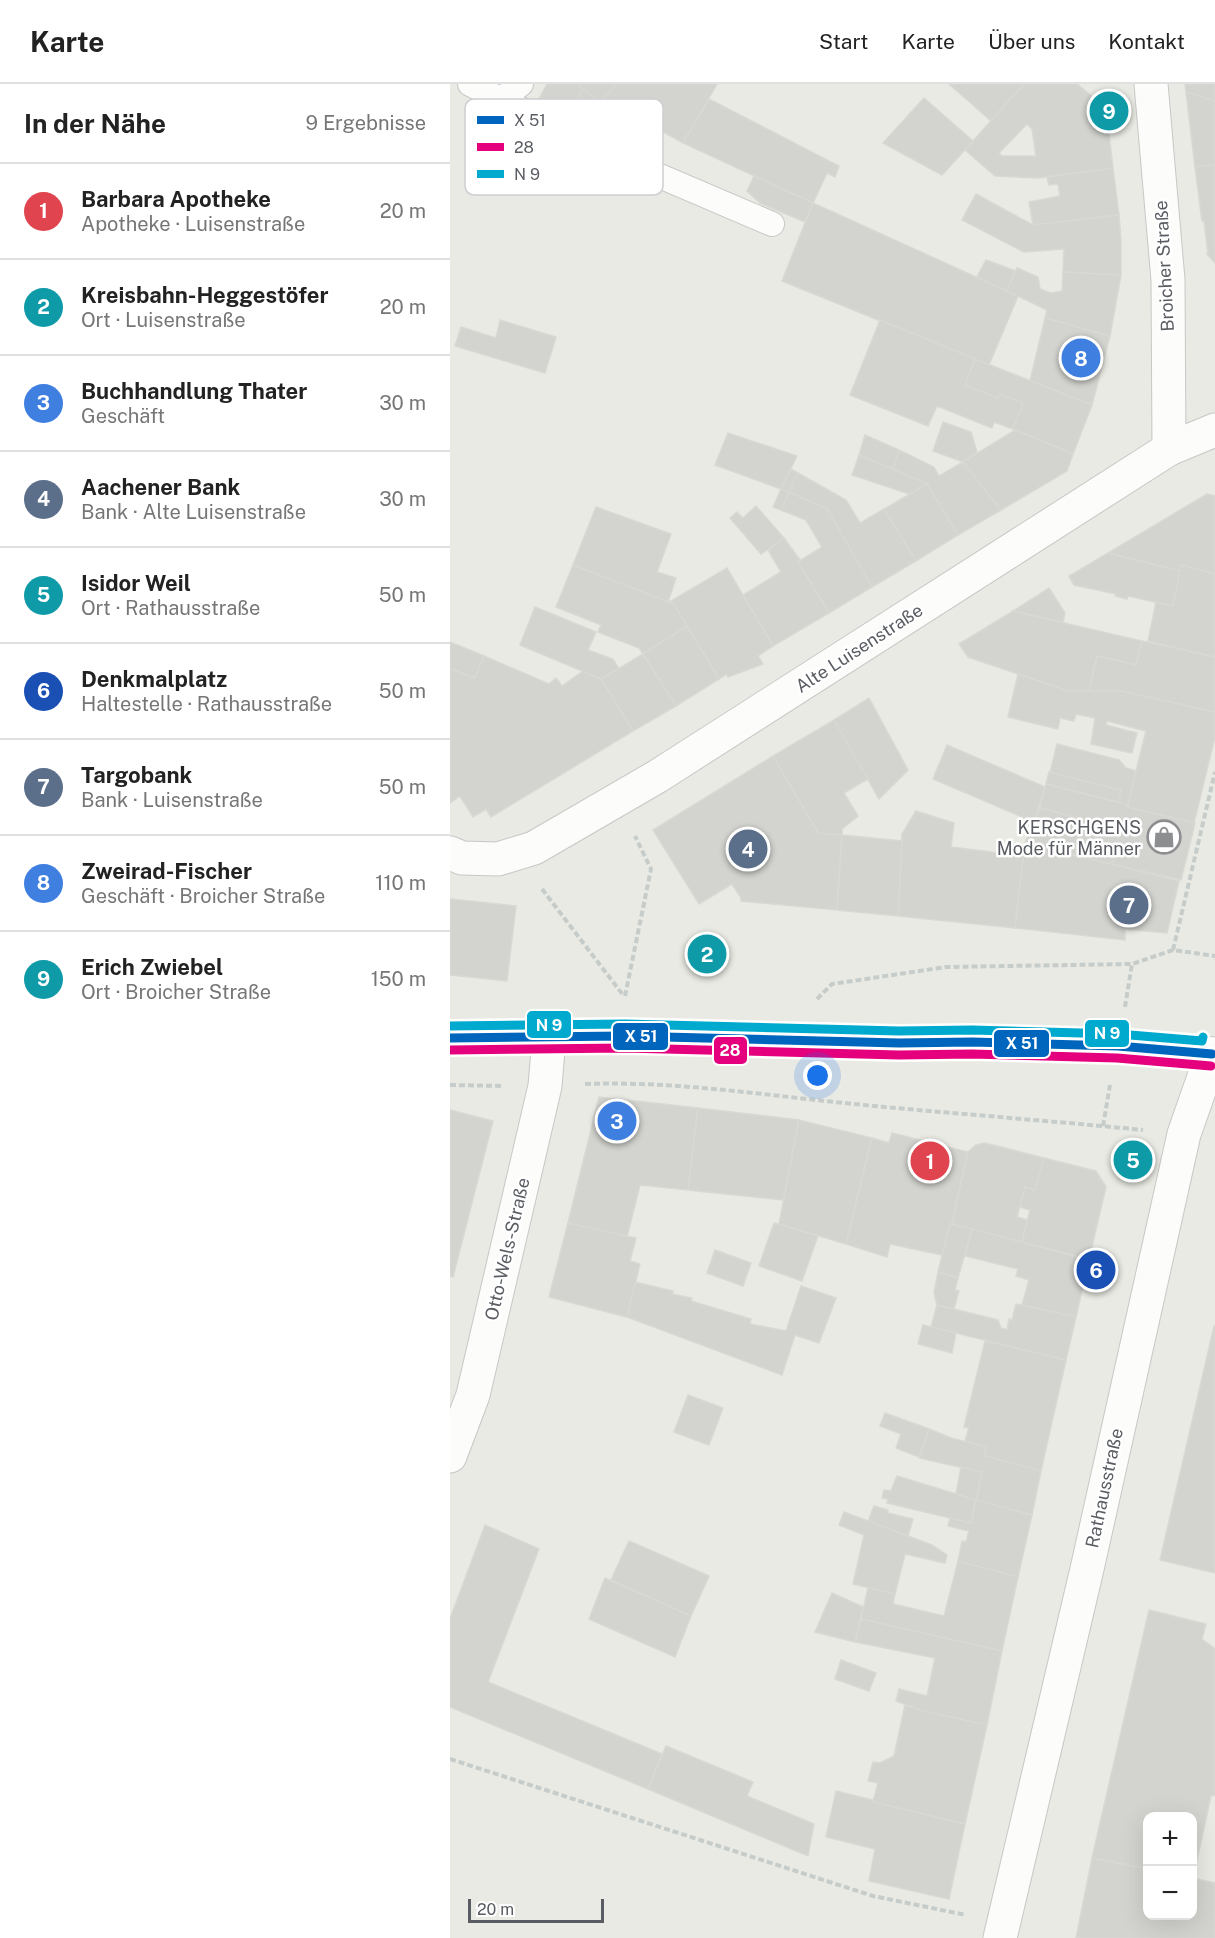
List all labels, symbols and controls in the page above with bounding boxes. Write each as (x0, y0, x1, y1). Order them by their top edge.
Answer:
text: Karte (30, 25, 104, 58)
text: Start (819, 29, 868, 54)
text: Karte (901, 29, 955, 54)
text: Über uns (988, 29, 1075, 54)
text: Kontakt (1108, 29, 1185, 54)
pin: 9 (1090, 88, 1128, 134)
legend (465, 99, 663, 195)
text: In der Nähe (24, 108, 166, 139)
text: 9 Ergebnisse (306, 111, 426, 135)
text: X 51 (514, 111, 546, 130)
text: 28 (514, 138, 534, 157)
text: N 9 (514, 165, 540, 184)
text: Barbara Apotheke (81, 186, 271, 212)
text: 1 (39, 199, 48, 223)
text: 20 m (380, 199, 426, 223)
street label: Broicher Straße (1150, 200, 1178, 332)
text: Apotheke · Luisenstraße (81, 212, 305, 236)
text: Kreisbahn-Heggestöfer (81, 282, 329, 308)
text: 2 (37, 295, 50, 319)
text: 20 m (380, 295, 426, 319)
text: Ort · Luisenstraße (81, 308, 246, 332)
pin: 8 (1062, 336, 1100, 380)
text: Buchhandlung Thater (81, 378, 307, 404)
text: 3 (37, 391, 50, 415)
text: 30 m (379, 391, 426, 415)
text: Geschäft (81, 404, 165, 428)
text: Aachener Bank (81, 474, 240, 500)
text: 4 (37, 487, 50, 511)
text: 30 m (379, 487, 426, 511)
text: Bank · Alte Luisenstraße (81, 500, 306, 524)
text: Isidor Weil (81, 570, 191, 596)
text: 5 (37, 583, 50, 607)
text: 50 m (379, 583, 426, 607)
text: Ort · Rathausstraße (81, 596, 260, 620)
street label: Alte Luisenstraße (792, 599, 926, 697)
text: Denkmalplatz (81, 666, 227, 692)
text: 6 (37, 679, 50, 703)
text: 50 m (379, 679, 426, 703)
text: Haltestelle · Rathausstraße (81, 692, 332, 716)
text: Targobank (81, 762, 192, 788)
text: 7 (37, 775, 50, 799)
text: 50 m (379, 775, 426, 799)
text: Bank · Luisenstraße (81, 788, 263, 812)
place label: KERSCHGENS Mode für Männer (997, 817, 1141, 859)
shop icon: KERSCHGENS Mode für Männer (1146, 819, 1182, 855)
pin: 4 (728, 826, 768, 872)
text: Zweirad-Fischer (81, 858, 252, 884)
text: 8 (37, 871, 50, 895)
text: 110 m (375, 871, 426, 895)
pin: 7 (1110, 882, 1148, 928)
text: Geschäft · Broicher Straße (81, 884, 325, 908)
pin: 2 (688, 932, 726, 976)
text: Erich Zwiebel (81, 954, 223, 980)
text: 9 (37, 967, 50, 991)
text: 150 m (371, 967, 426, 991)
text: Ort · Broicher Straße (81, 980, 271, 1004)
line badge: N 9 (526, 1010, 572, 1039)
text: N 9 (536, 1016, 562, 1035)
line badge: N 9 (1084, 1019, 1130, 1048)
line badge: X 51 (612, 1022, 669, 1051)
text: N 9 (1094, 1024, 1120, 1043)
text: X 51 (625, 1027, 657, 1046)
line badge: X 51 (993, 1029, 1050, 1058)
text: X 51 (1006, 1034, 1038, 1053)
line badge: 28 (713, 1036, 748, 1065)
text: 28 (720, 1041, 741, 1060)
your location (803, 1061, 832, 1090)
pin: 3 (598, 1098, 636, 1144)
pin: 1 (910, 1138, 950, 1184)
pin: 5 (1114, 1138, 1152, 1182)
street label: Otto-Wels-Straße (480, 1176, 534, 1322)
pin: 6 (1076, 1248, 1116, 1292)
street label: Rathausstraße (1081, 1426, 1127, 1550)
map controls (1143, 1812, 1197, 1920)
button: + (1143, 1812, 1197, 1866)
button: − (1143, 1866, 1197, 1920)
scale bar (468, 1896, 604, 1924)
text: 20 m (477, 1900, 514, 1919)

